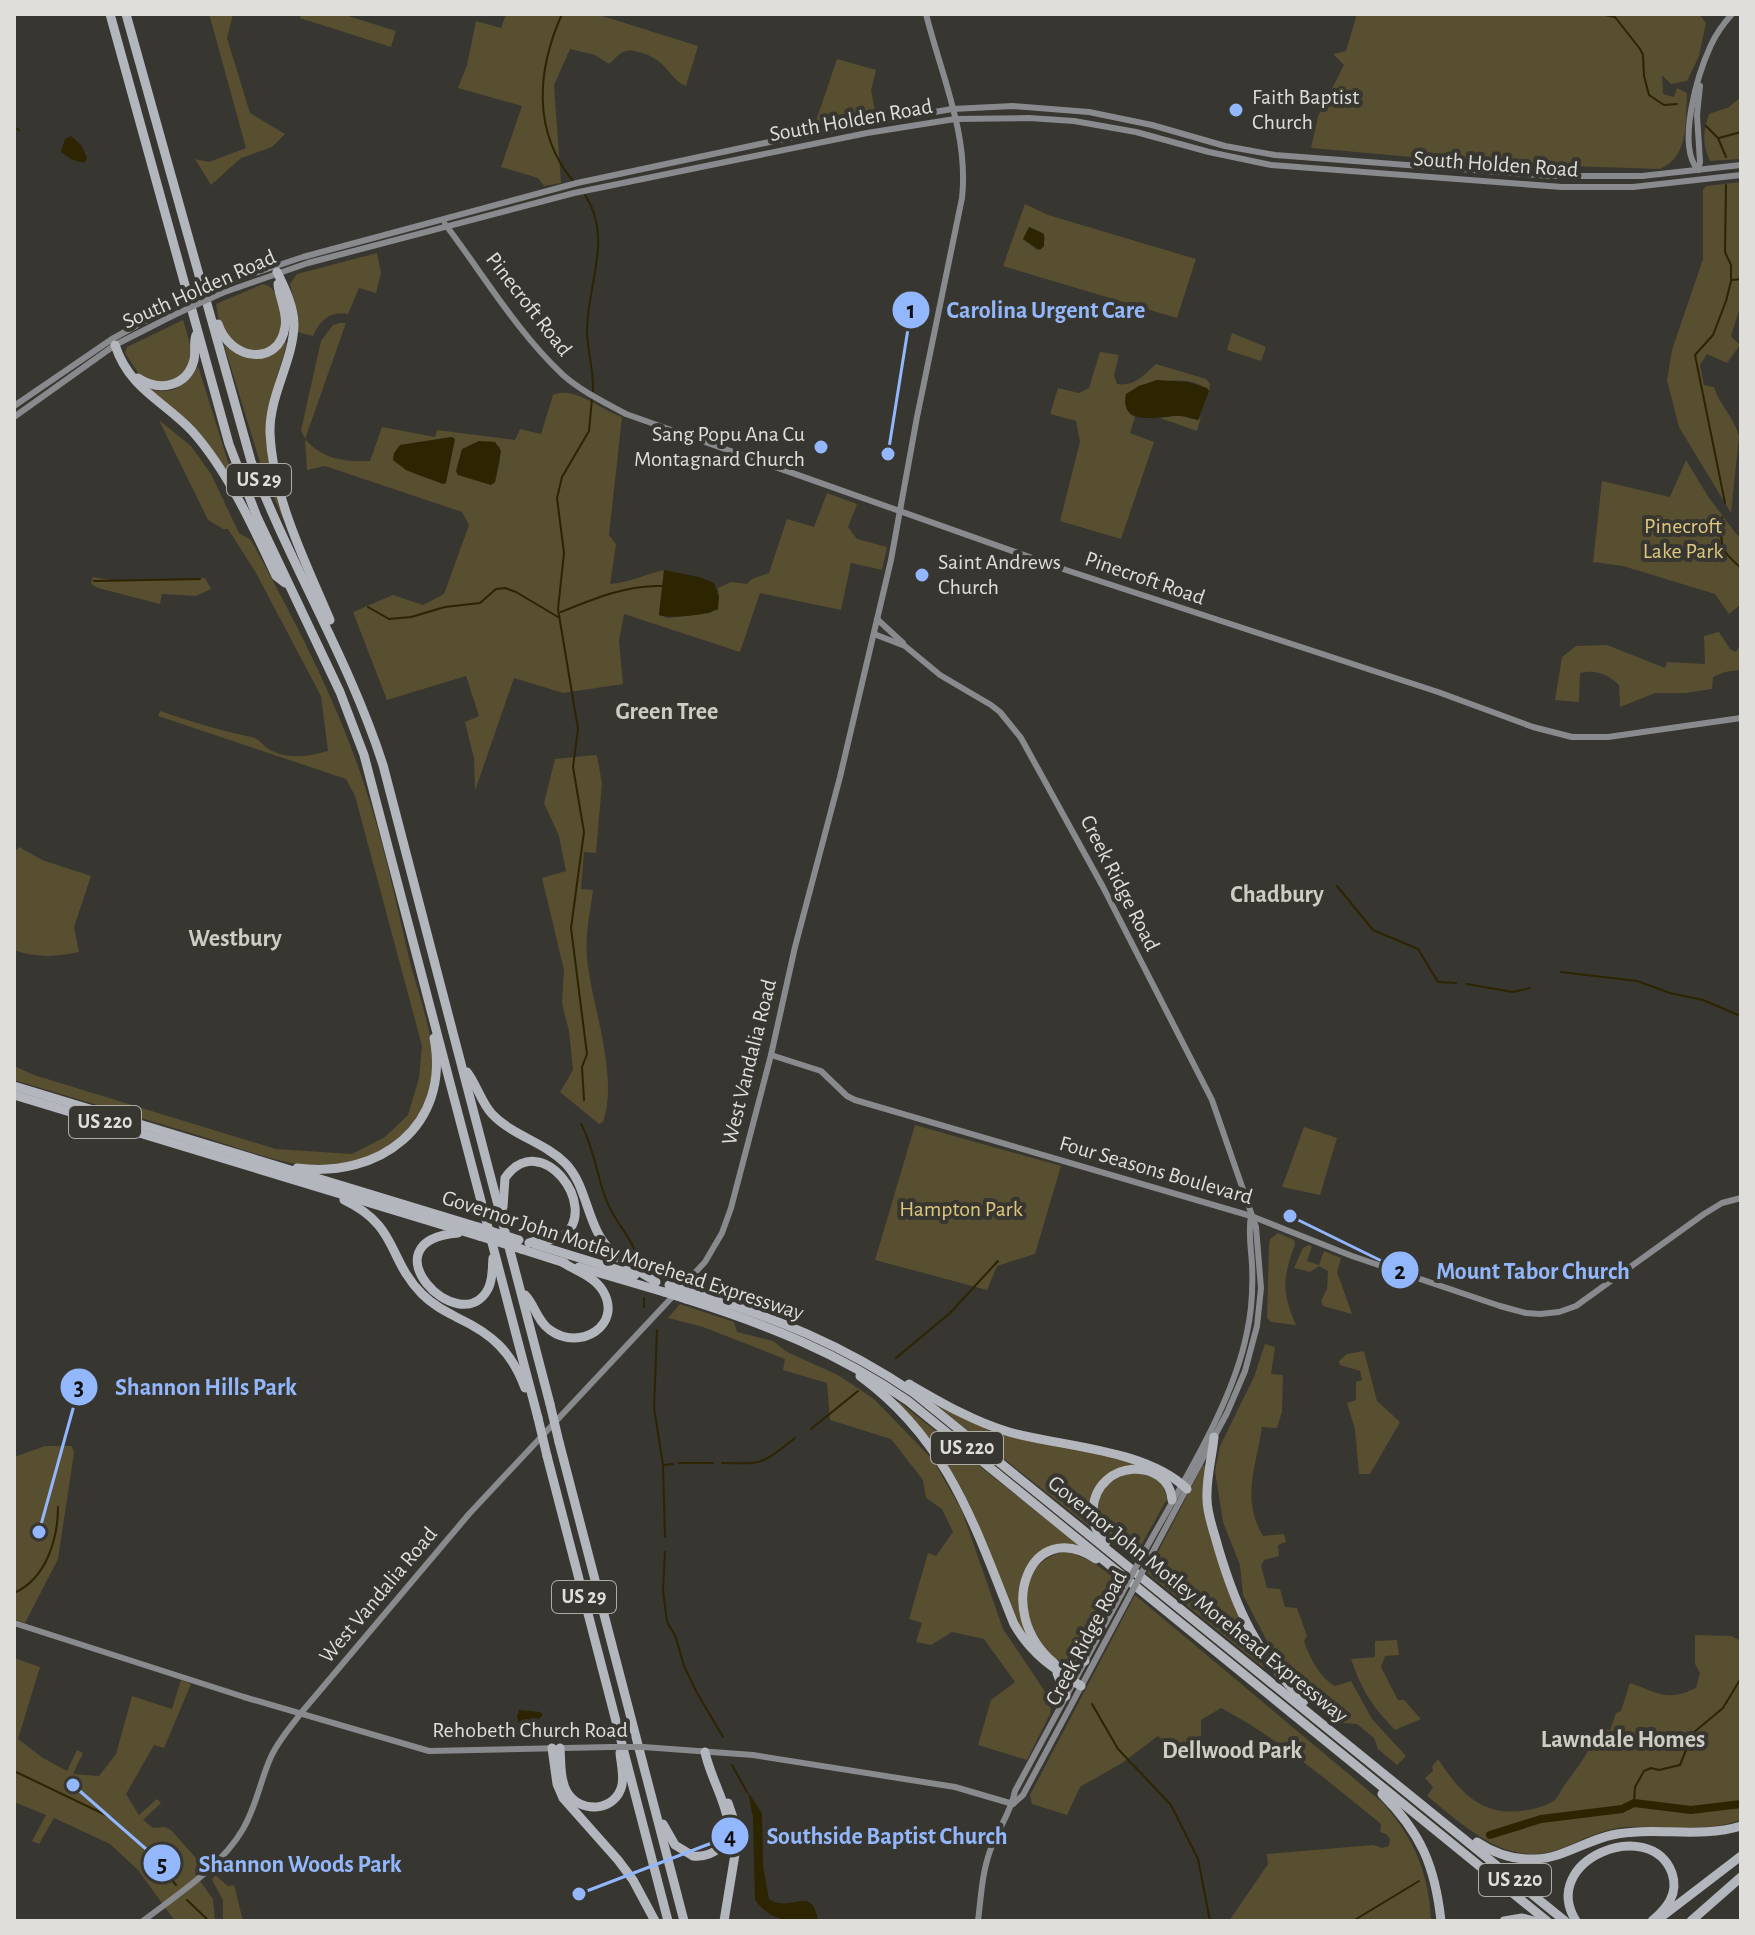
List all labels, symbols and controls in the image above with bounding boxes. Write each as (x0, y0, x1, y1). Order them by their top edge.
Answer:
place label: Faith Baptist Church (1252, 86, 1359, 133)
street label: South Holden Road (768, 95, 934, 145)
marker: Faith Baptist Church (1227, 101, 1245, 119)
street label: South Holden Road (1413, 147, 1579, 181)
street label: South Holden Road (119, 245, 279, 333)
street label: Pinecroft Road (482, 248, 576, 360)
callout: Carolina Urgent Care (891, 286, 1162, 334)
text: 1 (907, 299, 915, 323)
text: Carolina Urgent Care (947, 299, 1145, 323)
place label: Sang Popu Ana Cu Montagnard Church (634, 423, 805, 470)
marker: Sang Popu Ana Cu Montagnard Church (812, 438, 830, 456)
road number: US 29 (227, 464, 291, 496)
park label: Pinecroft Lake Park (1643, 515, 1723, 562)
street label: Pinecroft Road (1082, 547, 1208, 609)
place label: Saint Andrews Church (938, 551, 1061, 598)
marker: Saint Andrews Church (913, 566, 931, 584)
district label: Green Tree (616, 700, 718, 724)
street label: Creek Ridge Road (1076, 812, 1164, 954)
district label: Chadbury (1230, 883, 1324, 907)
district label: Westbury (188, 927, 282, 951)
street label: West Vandalia Road (718, 977, 780, 1147)
road number: US 220 (69, 1106, 141, 1138)
street label: Four Seasons Boulevard (1057, 1132, 1255, 1208)
street label: Governor John Motley Morehead Expressway (439, 1186, 807, 1324)
park label: Hampton Park (899, 1198, 1023, 1220)
callout: Mount Tabor Church (1380, 1246, 1646, 1294)
text: 2 (1394, 1260, 1406, 1284)
text: Mount Tabor Church (1436, 1260, 1630, 1284)
callout: Shannon Hills Park (59, 1363, 313, 1411)
text: 3 (74, 1376, 84, 1400)
text: Shannon Hills Park (115, 1376, 297, 1400)
road number: US 220 (931, 1432, 1003, 1464)
street label: Governor John Motley Morehead Expressway (1044, 1471, 1353, 1727)
street label: West Vandalia Road (315, 1523, 441, 1667)
street label: Creek Ridge Road (1041, 1567, 1131, 1709)
road number: US 29 (552, 1581, 616, 1613)
street label: Rehobeth Church Road (432, 1719, 628, 1741)
district label: Lawndale Homes (1541, 1728, 1705, 1752)
district label: Dellwood Park (1162, 1739, 1302, 1763)
callout: Southside Baptist Church (710, 1812, 1023, 1860)
text: 4 (724, 1825, 736, 1849)
text: Southside Baptist Church (766, 1825, 1008, 1849)
callout: Shannon Woods Park (142, 1839, 417, 1887)
text: 5 (157, 1853, 167, 1877)
text: Shannon Woods Park (198, 1853, 402, 1877)
road number: US 220 (1479, 1864, 1551, 1896)

